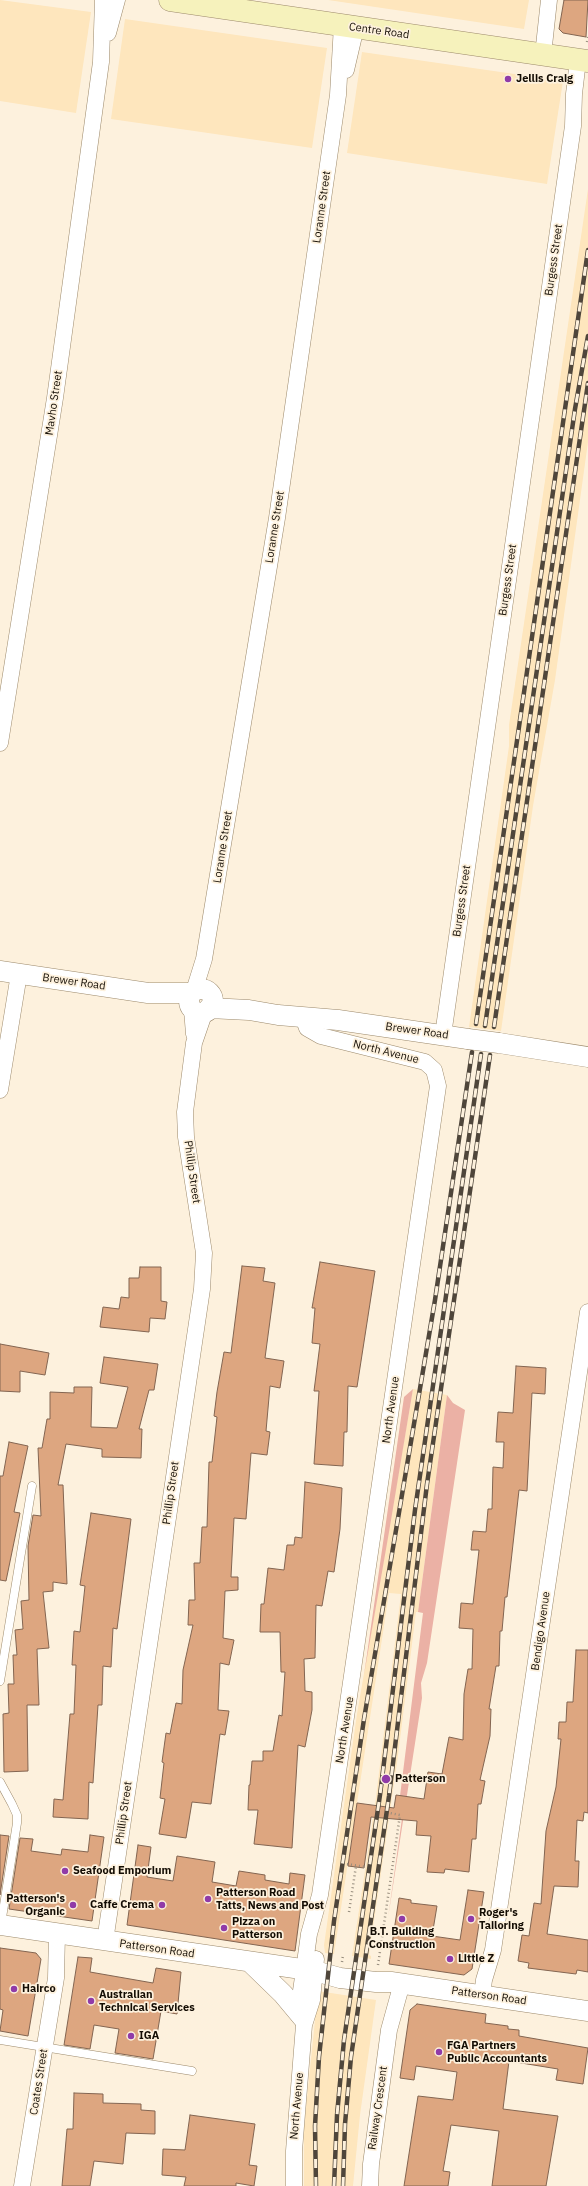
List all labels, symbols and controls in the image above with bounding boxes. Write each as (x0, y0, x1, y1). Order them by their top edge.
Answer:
street label: Centre Road (348, 20, 410, 42)
place label: Jellis Craig (516, 72, 573, 86)
marker: Jellis Craig (503, 74, 513, 84)
street label: Loranne Street (310, 170, 334, 244)
street label: Burgess Street (542, 223, 566, 297)
street label: Mavho Street (43, 370, 65, 436)
street label: Loranne Street (263, 490, 287, 564)
street label: Burgess Street (496, 543, 520, 617)
street label: Loranne Street (211, 810, 235, 884)
street label: Burgess Street (450, 864, 474, 938)
street label: Brewer Road (42, 971, 106, 993)
street label: Brewer Road (385, 1020, 449, 1042)
street label: North Avenue (352, 1037, 420, 1067)
street label: Phillip Street (181, 1140, 203, 1204)
street label: North Avenue (380, 1376, 402, 1444)
street label: Phillip Street (160, 1461, 182, 1525)
street label: Bendigo Avenue (529, 1591, 553, 1671)
street label: North Avenue (333, 1696, 357, 1764)
place label: Patterson (395, 1772, 446, 1786)
marker: Patterson (380, 1773, 392, 1785)
street label: Phillip Street (113, 1781, 135, 1845)
place label: Seafood Emporium (73, 1864, 171, 1878)
marker: Seafood Emporium (60, 1866, 70, 1876)
place label: Patterson Road Tatts, News and Post (216, 1886, 324, 1912)
place label: Patterson's Organic (6, 1892, 65, 1918)
marker: Patterson Road Tatts, News and Post (203, 1894, 213, 1904)
place label: Caffe Crema (90, 1898, 154, 1912)
marker: Patterson's Organic (68, 1900, 78, 1910)
marker: Caffe Crema (157, 1900, 167, 1910)
place label: Roger's Tailoring (479, 1906, 524, 1932)
marker: B.T. Building Construction (397, 1914, 407, 1924)
marker: Roger's Tailoring (466, 1914, 476, 1924)
place label: Pizza on Patterson (232, 1915, 283, 1941)
marker: Pizza on Patterson (219, 1923, 229, 1933)
place label: B.T. Building Construction (369, 1925, 435, 1951)
street label: Patterson Road (119, 1937, 195, 1961)
place label: Little Z (458, 1952, 494, 1966)
marker: Little Z (445, 1954, 455, 1964)
place label: Hairco (22, 1982, 56, 1996)
marker: Hairco (9, 1984, 19, 1994)
street label: Patterson Road (451, 1984, 527, 2008)
place label: Australian Technical Services (99, 1988, 195, 2014)
marker: Australian Technical Services (86, 1996, 96, 2006)
place label: IGA (139, 2029, 159, 2043)
marker: IGA (126, 2031, 136, 2041)
place label: FGA Partners Public Accountants (447, 2039, 547, 2065)
marker: FGA Partners Public Accountants (434, 2047, 444, 2057)
street label: Coates Street (27, 2048, 51, 2116)
street label: Railway Crescent (366, 2065, 390, 2151)
street label: North Avenue (287, 2072, 307, 2140)

